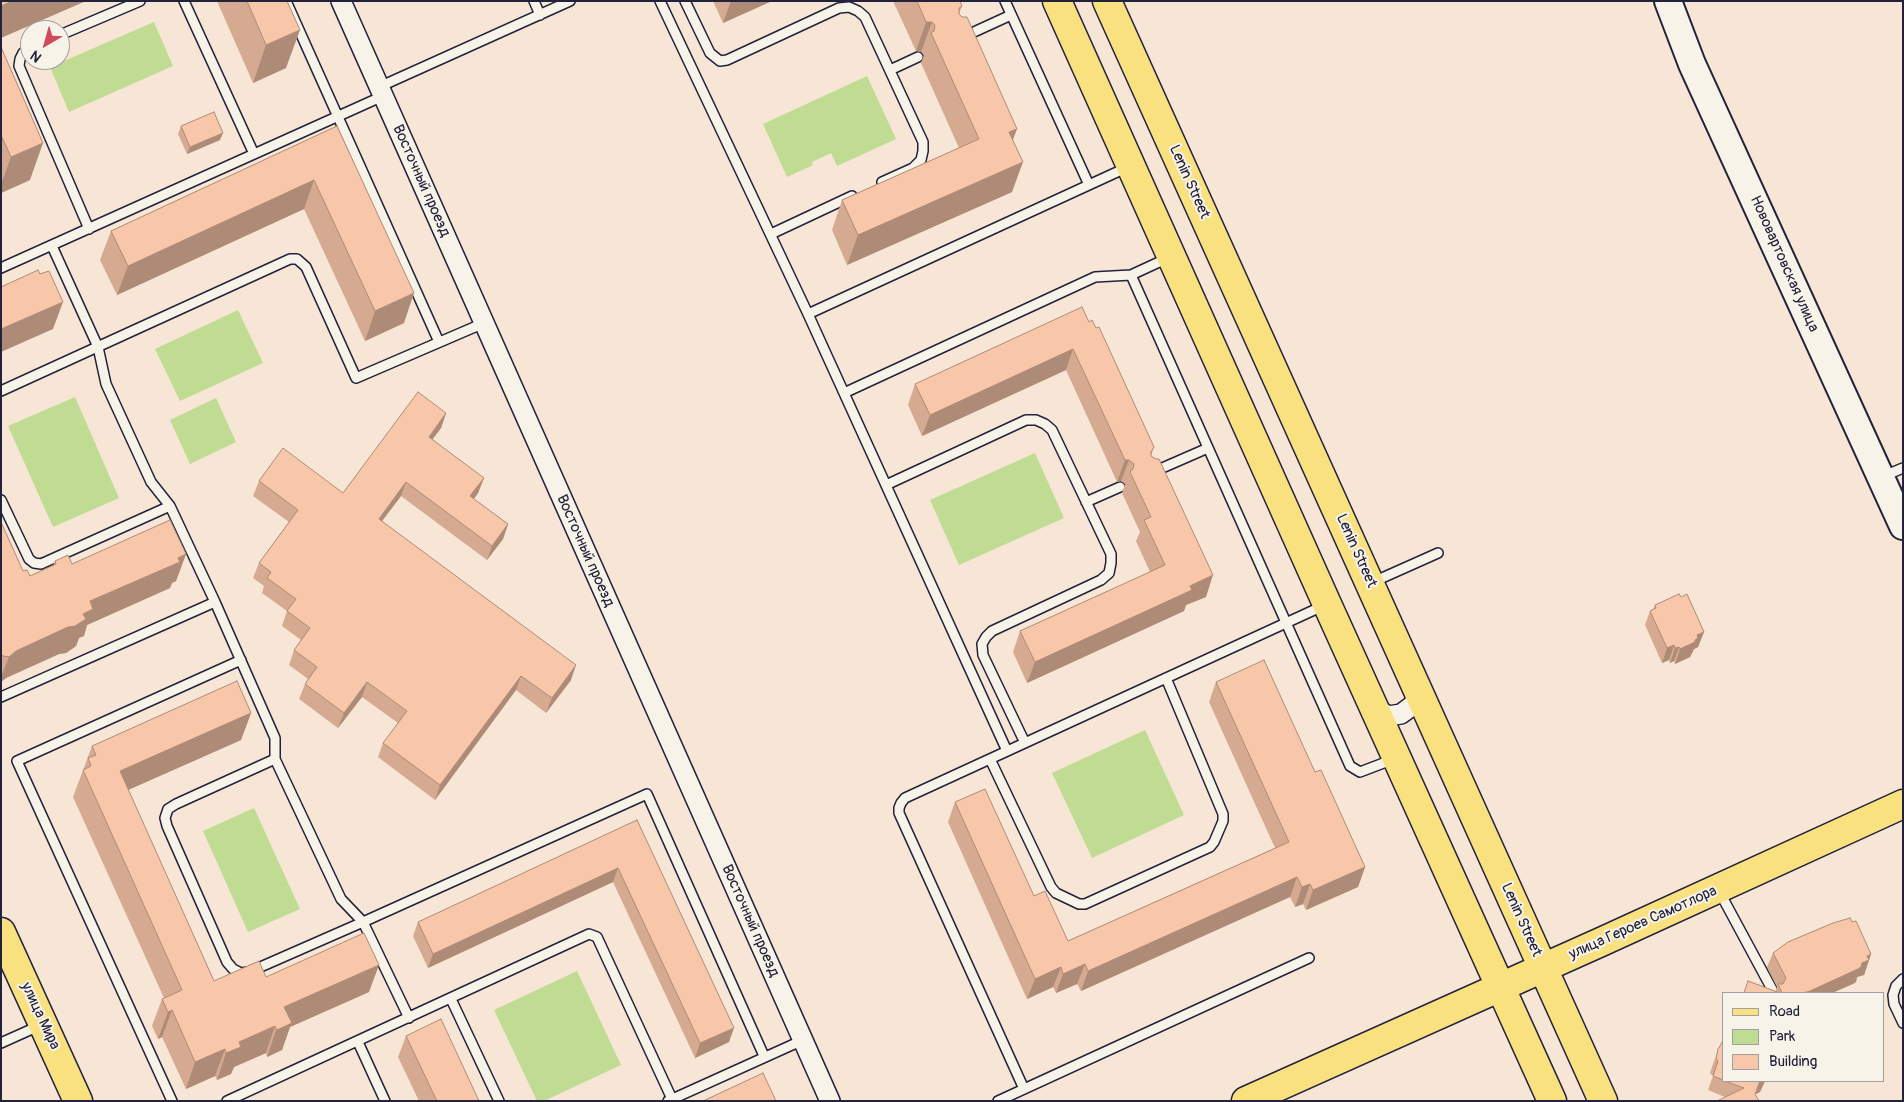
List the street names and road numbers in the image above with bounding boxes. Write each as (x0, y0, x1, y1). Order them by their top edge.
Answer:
street label: Восточный проезд (388, 122, 454, 240)
street label: Lenin Street (1165, 142, 1213, 222)
street label: Нововартовская улица (1746, 193, 1822, 335)
street label: Восточный проезд (552, 492, 618, 610)
street label: Lenin Street (1332, 511, 1380, 591)
street label: Восточный проезд (717, 862, 783, 980)
street label: Lenin Street (1497, 880, 1545, 960)
street label: улица Героев Самотлора (1566, 882, 1720, 964)
street label: улица Мира (17, 980, 63, 1052)

